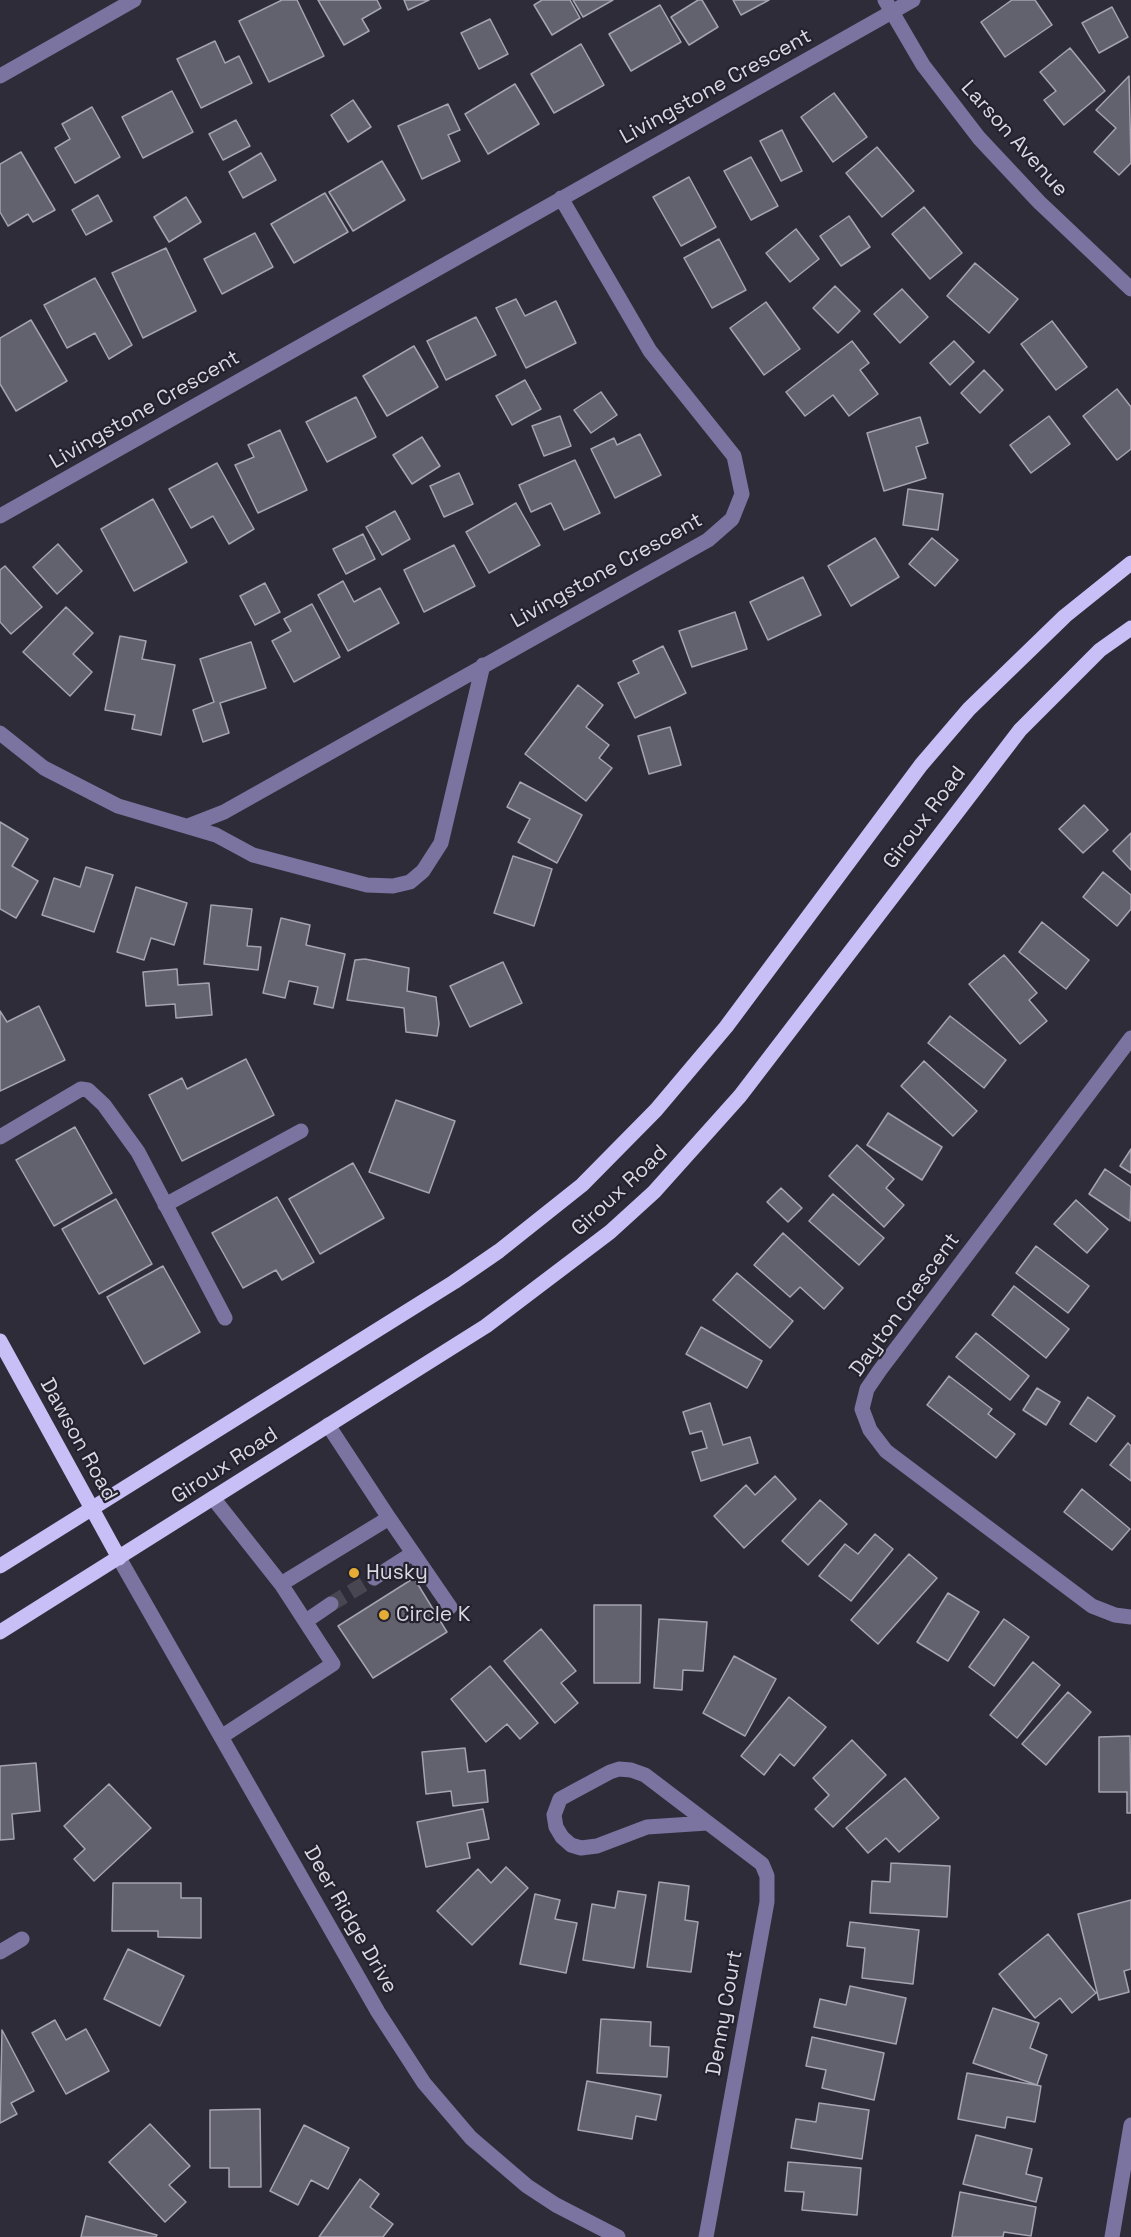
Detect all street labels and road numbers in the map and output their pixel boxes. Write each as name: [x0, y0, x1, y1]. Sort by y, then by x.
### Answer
street label: Livingstone Crescent: [616, 24, 816, 150]
street label: Larson Avenue: [955, 76, 1073, 202]
street label: Livingstone Crescent: [46, 345, 244, 475]
street label: Livingstone Crescent: [507, 508, 707, 634]
street label: Giroux Road: [878, 762, 972, 874]
street label: Giroux Road: [567, 1140, 673, 1242]
street label: Dayton Crescent: [845, 1228, 965, 1382]
street label: Dawson Road: [34, 1374, 122, 1506]
street label: Giroux Road: [167, 1422, 283, 1510]
street label: Deer Ridge Drive: [298, 1842, 402, 1998]
street label: Denny Court: [702, 1948, 748, 2078]

